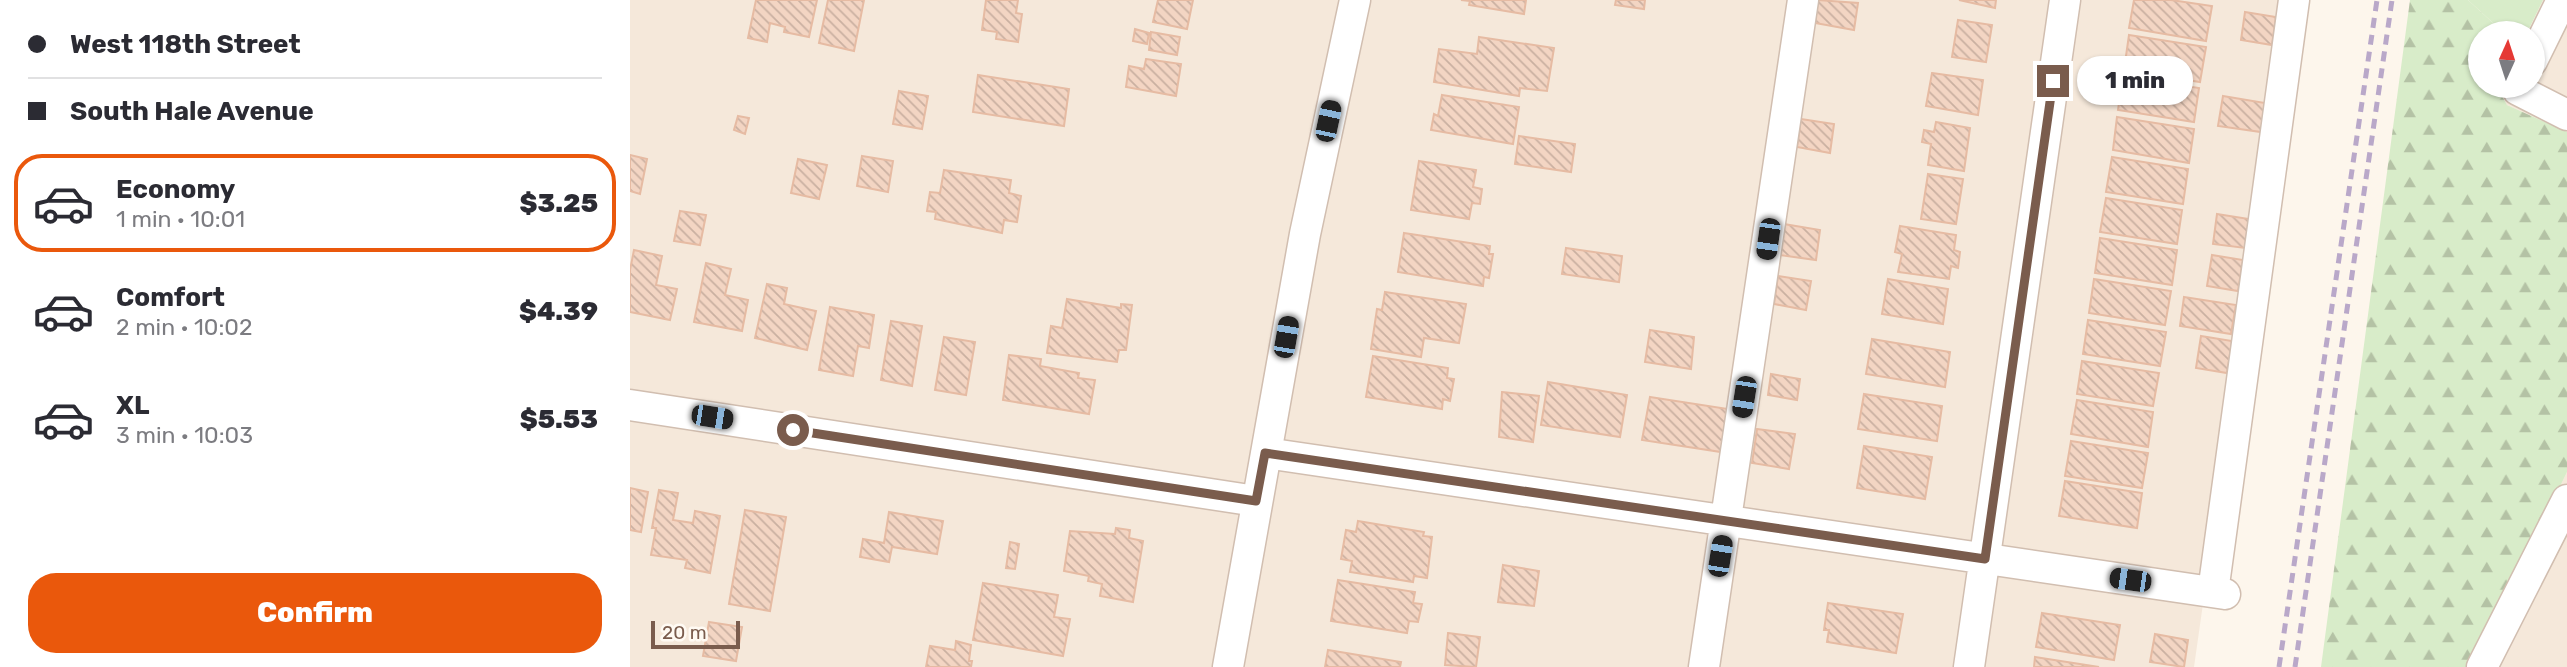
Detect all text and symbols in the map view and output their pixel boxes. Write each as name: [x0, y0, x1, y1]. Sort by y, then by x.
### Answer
north arrow: [2468, 21, 2544, 98]
map controls: [2468, 21, 2545, 98]
text: West 118th Street: [70, 29, 301, 60]
callout: 1 min: [2078, 56, 2193, 106]
route end: [2037, 65, 2069, 97]
text: 1 min: [2105, 66, 2165, 94]
text: South Hale Avenue: [70, 96, 314, 127]
car: [1314, 98, 1343, 144]
icon: car: [32, 172, 95, 235]
text: Economy: [116, 174, 235, 205]
text: $3.25: [520, 188, 598, 219]
text: 1 min · 10:01: [116, 205, 245, 233]
car: [1755, 217, 1782, 261]
icon: car: [32, 280, 95, 343]
text: Comfort: [116, 282, 225, 313]
text: $4.39: [519, 296, 598, 327]
text: 2 min · 10:02: [116, 313, 252, 341]
car: [1273, 314, 1300, 360]
car: [1731, 375, 1758, 419]
icon: car: [32, 388, 95, 451]
text: XL: [116, 390, 149, 421]
car: [690, 403, 735, 431]
text: $5.53: [520, 404, 598, 435]
route start: [777, 414, 809, 446]
text: 3 min · 10:03: [116, 421, 253, 449]
car: [1707, 534, 1734, 578]
car: [2108, 567, 2153, 593]
button: Confirm: [28, 573, 602, 653]
scale bar: [651, 618, 740, 650]
text: 20 m: [662, 621, 707, 644]

